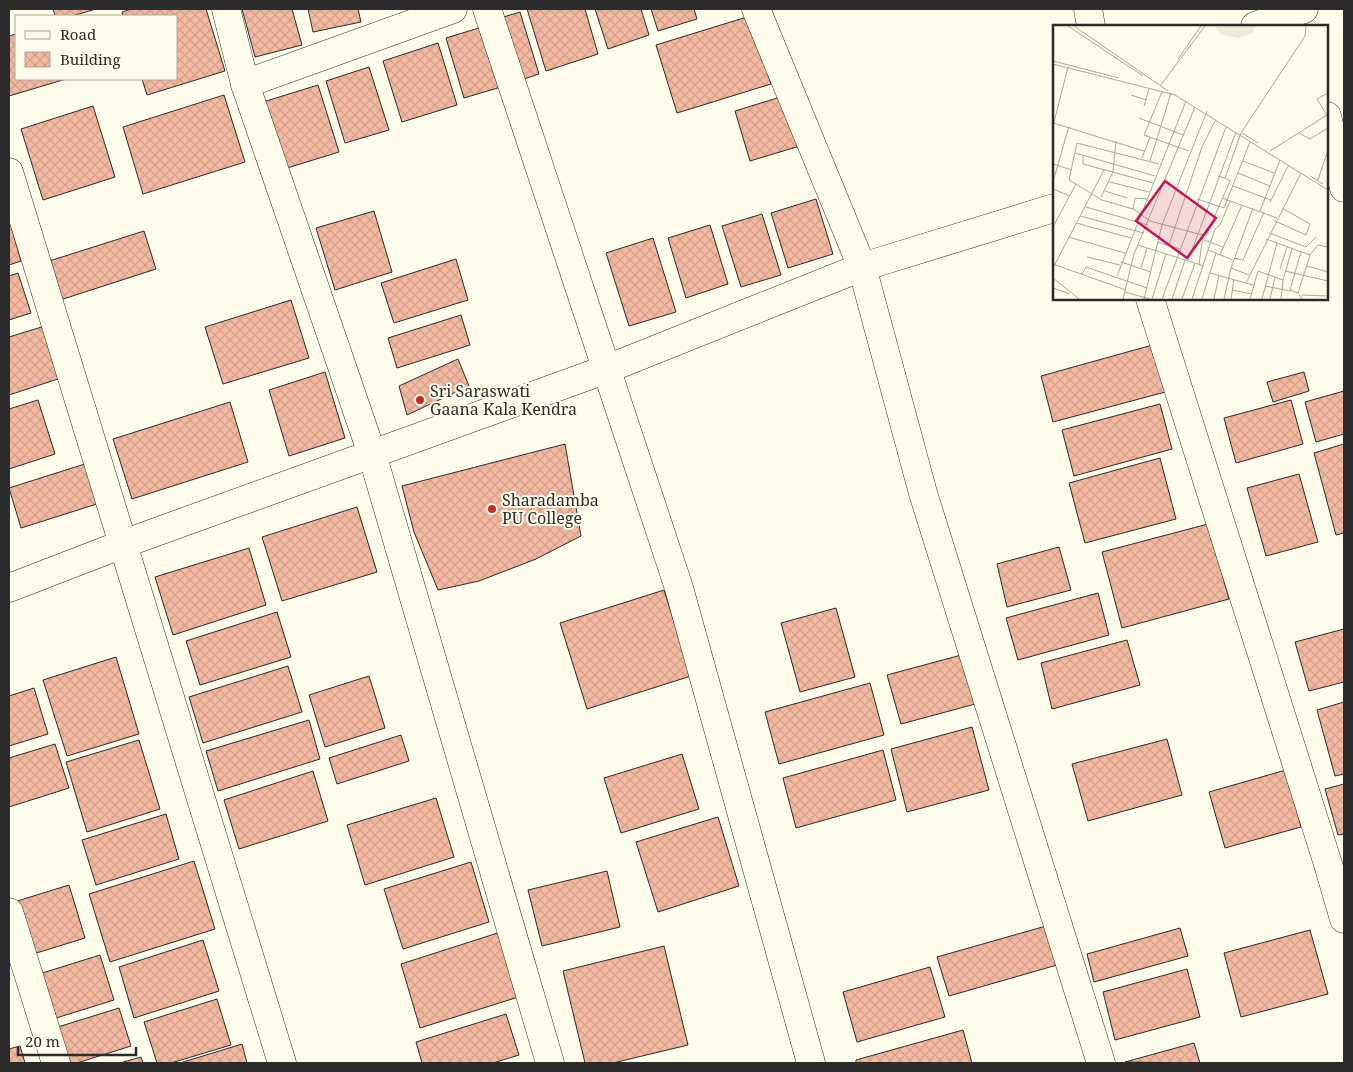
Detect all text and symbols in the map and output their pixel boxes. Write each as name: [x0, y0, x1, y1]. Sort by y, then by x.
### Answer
legend: [15, 15, 178, 80]
text: Road: [60, 24, 96, 44]
inset map: [1053, 25, 1328, 300]
text: Building: [60, 49, 121, 69]
place label: Sri Saraswati Gaana Kala Kendra: [430, 380, 577, 420]
marker: Sri Saraswati Gaana Kala Kendra: [414, 394, 426, 406]
place label: Sharadamba PU College: [502, 489, 599, 529]
marker: Sharadamba PU College: [486, 503, 498, 515]
scale bar: [18, 1024, 135, 1056]
text: 20 m: [25, 1031, 60, 1051]

